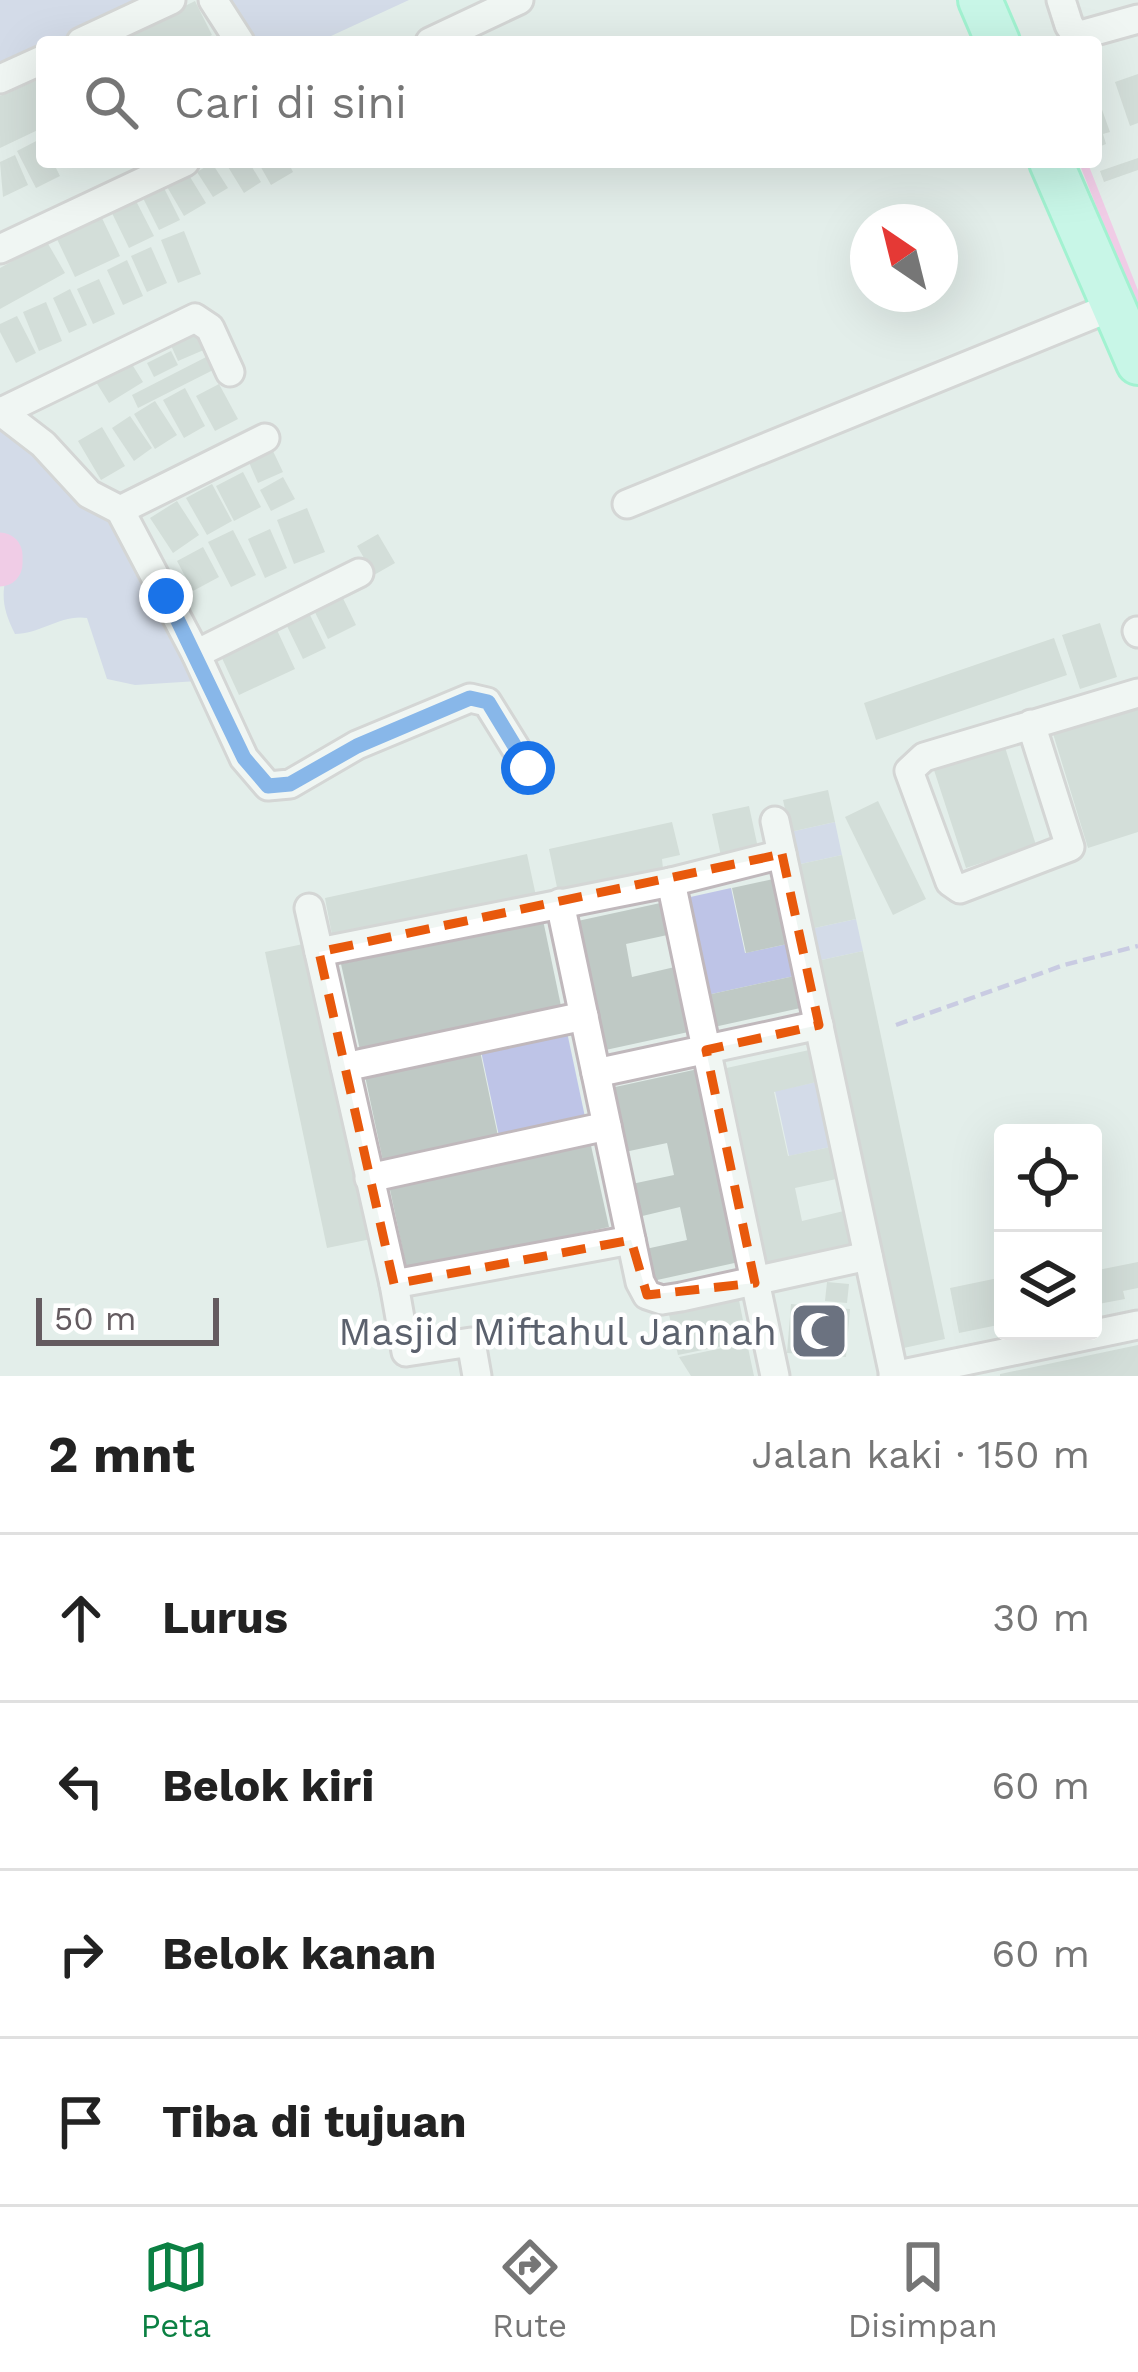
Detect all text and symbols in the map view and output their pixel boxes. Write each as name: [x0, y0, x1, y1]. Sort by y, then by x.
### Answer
search box: [36, 36, 1102, 168]
icon: search: [78, 69, 144, 135]
text: Cari di sini: [174, 76, 407, 129]
north arrow: [850, 204, 958, 312]
route end: [139, 569, 193, 623]
route start: [501, 741, 555, 795]
map controls: [994, 1124, 1102, 1340]
button: locate: [994, 1124, 1102, 1232]
button: layers: [994, 1232, 1102, 1340]
scale bar: [36, 1292, 219, 1345]
text: 50 m: [54, 1299, 136, 1338]
mosque icon: Masjid Miftahul Jannah: [788, 1300, 850, 1362]
place label: Masjid Miftahul Jannah: [338, 1309, 777, 1354]
text: 2 mnt: [48, 1425, 195, 1484]
text: Jalan kaki · 150 m: [752, 1432, 1090, 1477]
icon: ahead: [48, 1585, 114, 1651]
text: Lurus: [162, 1591, 288, 1644]
text: 30 m: [993, 1595, 1090, 1640]
icon: left: [48, 1753, 114, 1819]
text: Belok kiri: [162, 1759, 374, 1812]
text: 60 m: [992, 1763, 1090, 1808]
icon: right: [48, 1921, 114, 1987]
text: Belok kanan: [162, 1927, 436, 1980]
text: 60 m: [992, 1931, 1090, 1976]
icon: arrive: [48, 2089, 114, 2155]
text: Tiba di tujuan: [162, 2095, 467, 2148]
tab: Peta: [140, 2234, 211, 2345]
tab: Rute: [492, 2234, 567, 2345]
tab: Disimpan: [848, 2234, 998, 2345]

